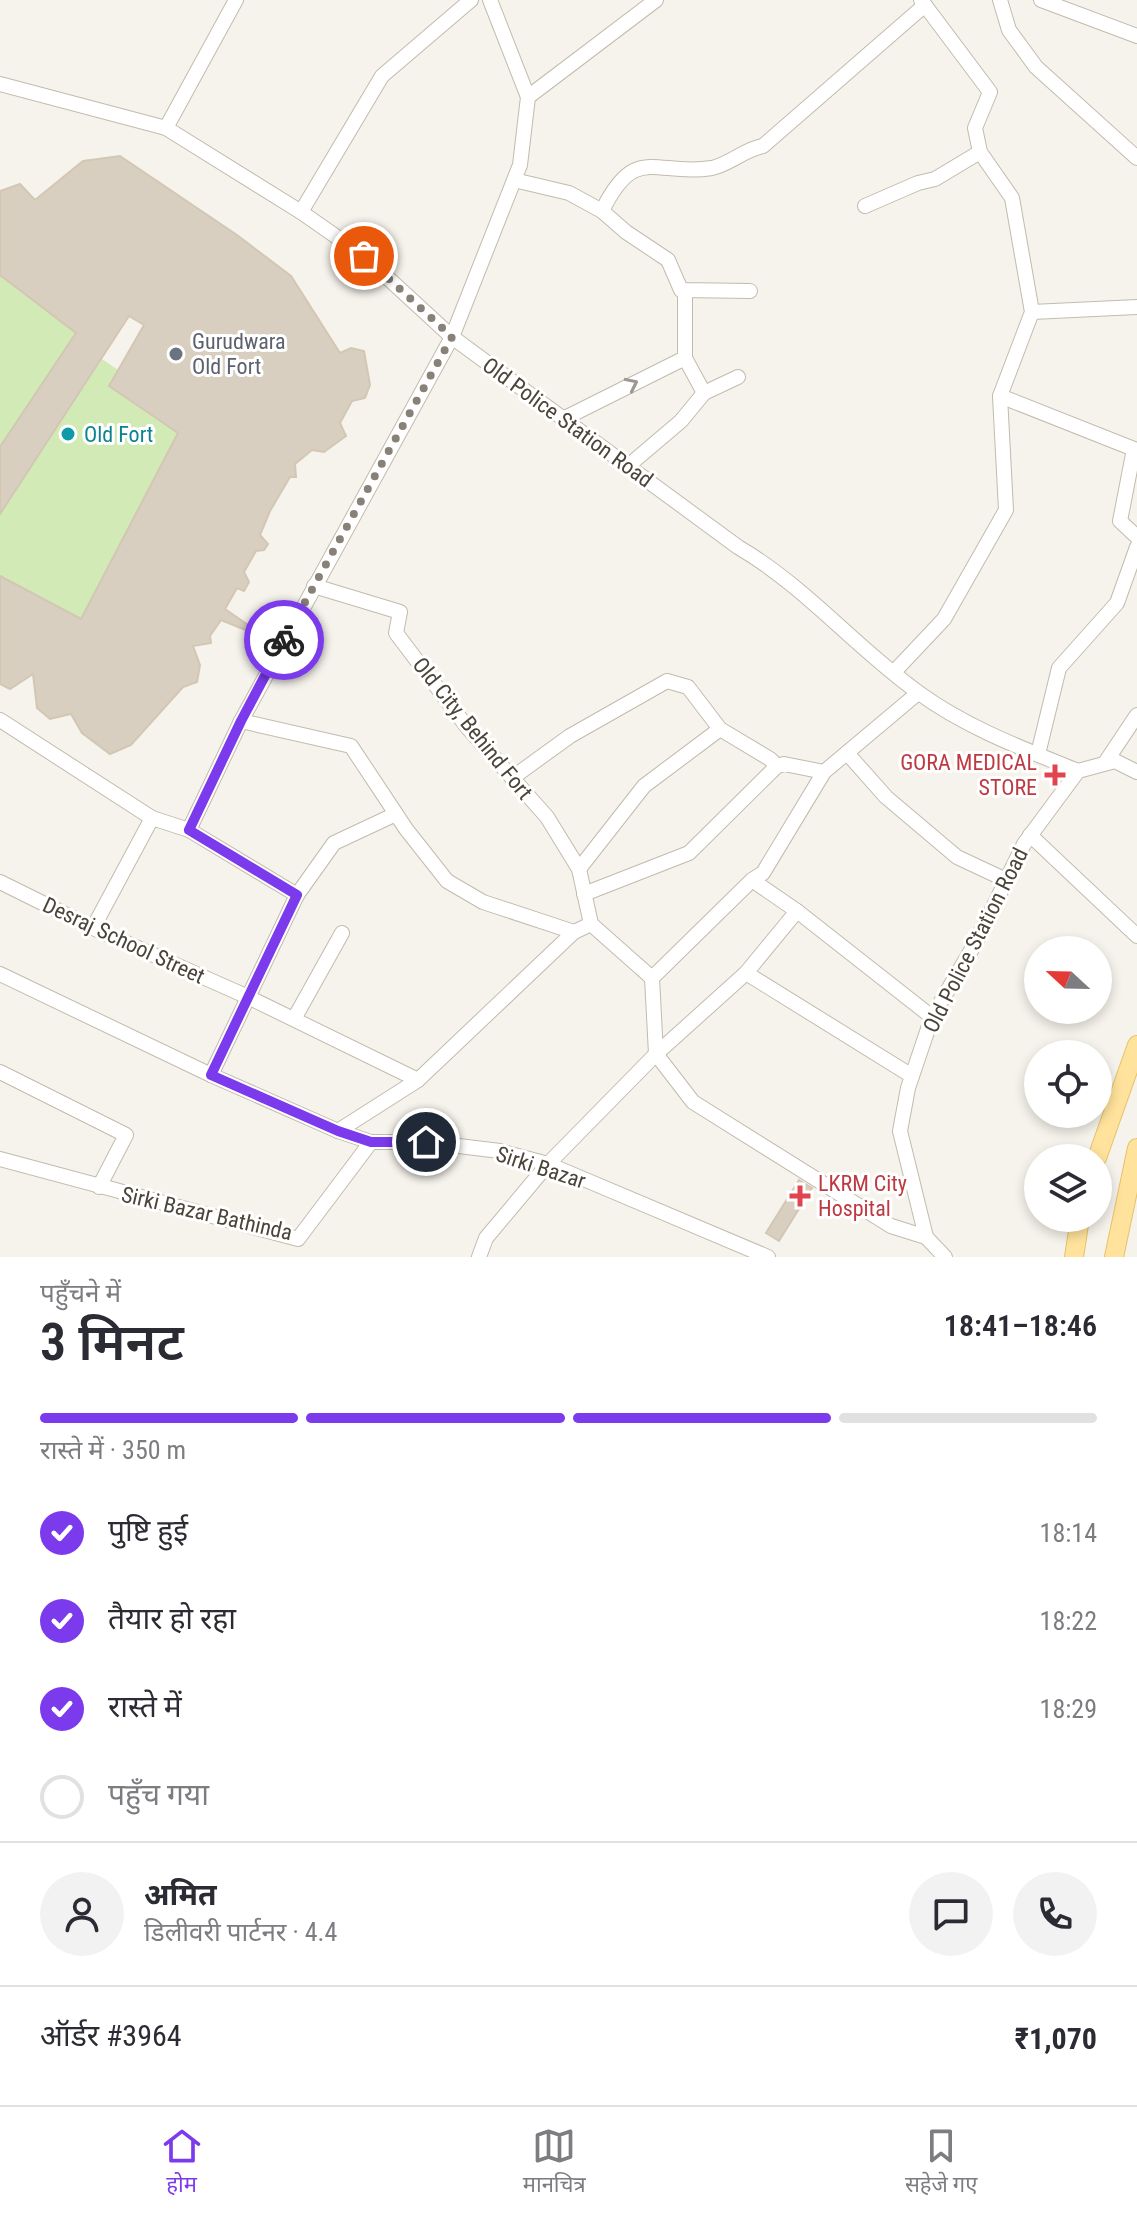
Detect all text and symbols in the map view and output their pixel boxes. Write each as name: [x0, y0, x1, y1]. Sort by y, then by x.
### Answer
pin: [330, 222, 398, 290]
icon: bag: [342, 234, 386, 278]
place label: Gurudwara Old Fort: [192, 329, 286, 379]
marker: Gurudwara Old Fort: [167, 345, 185, 363]
street label: Old Police Station Road: [478, 352, 658, 492]
one-way arrow: [624, 378, 639, 394]
place label: Old Fort: [84, 422, 153, 447]
marker: Old Fort: [59, 425, 77, 443]
courier: [244, 600, 324, 680]
icon: bike: [262, 618, 306, 662]
street label: Old City, Behind Fort: [408, 652, 538, 804]
place label: GORA MEDICAL STORE: [900, 750, 1037, 800]
marker: GORA MEDICAL STORE: [1044, 764, 1066, 786]
street label: Old Police Station Road: [918, 844, 1033, 1037]
street label: Desraj School Street: [39, 892, 209, 989]
north arrow: [1024, 936, 1112, 1024]
map controls: [1024, 936, 1112, 1232]
button: locate: [1024, 1040, 1112, 1128]
pin: [392, 1108, 460, 1176]
icon: home: [404, 1120, 448, 1164]
street label: Sirki Bazar: [493, 1141, 589, 1194]
button: layers: [1024, 1144, 1112, 1232]
place label: LKRM City Hospital: [818, 1171, 907, 1221]
street label: Sirki Bazar Bathinda: [119, 1182, 295, 1245]
marker: LKRM City Hospital: [789, 1185, 811, 1207]
text: पहुँचने में: [40, 1278, 121, 1308]
text: 18:41–18:46: [944, 1308, 1097, 1343]
text: 3 मिनट: [40, 1312, 184, 1373]
text: रास्ते में · 350 m: [40, 1435, 186, 1465]
icon: check: [40, 1511, 84, 1555]
text: पुष्टि हुई: [108, 1513, 188, 1548]
text: 18:14: [1040, 1518, 1097, 1548]
icon: check: [40, 1599, 84, 1643]
text: तैयार हो रहा: [108, 1601, 236, 1636]
text: 18:22: [1040, 1606, 1097, 1636]
icon: check: [40, 1687, 84, 1731]
text: रास्ते में: [108, 1689, 182, 1724]
text: 18:29: [1040, 1694, 1097, 1724]
text: पहुँच गया: [108, 1777, 209, 1812]
button: person: [40, 1872, 124, 1956]
button: chat: [909, 1872, 993, 1956]
button: phone: [1013, 1872, 1097, 1956]
text: अमित: [144, 1877, 217, 1912]
text: डिलीवरी पार्टनर · 4.4: [144, 1917, 337, 1947]
text: ऑर्डर #3964: [40, 2018, 182, 2053]
text: ₹1,070: [1015, 2021, 1097, 2056]
tab: होम: [160, 2124, 204, 2201]
tab: मानचित्र: [523, 2124, 586, 2201]
tab: सहेजे गए: [905, 2124, 977, 2201]

